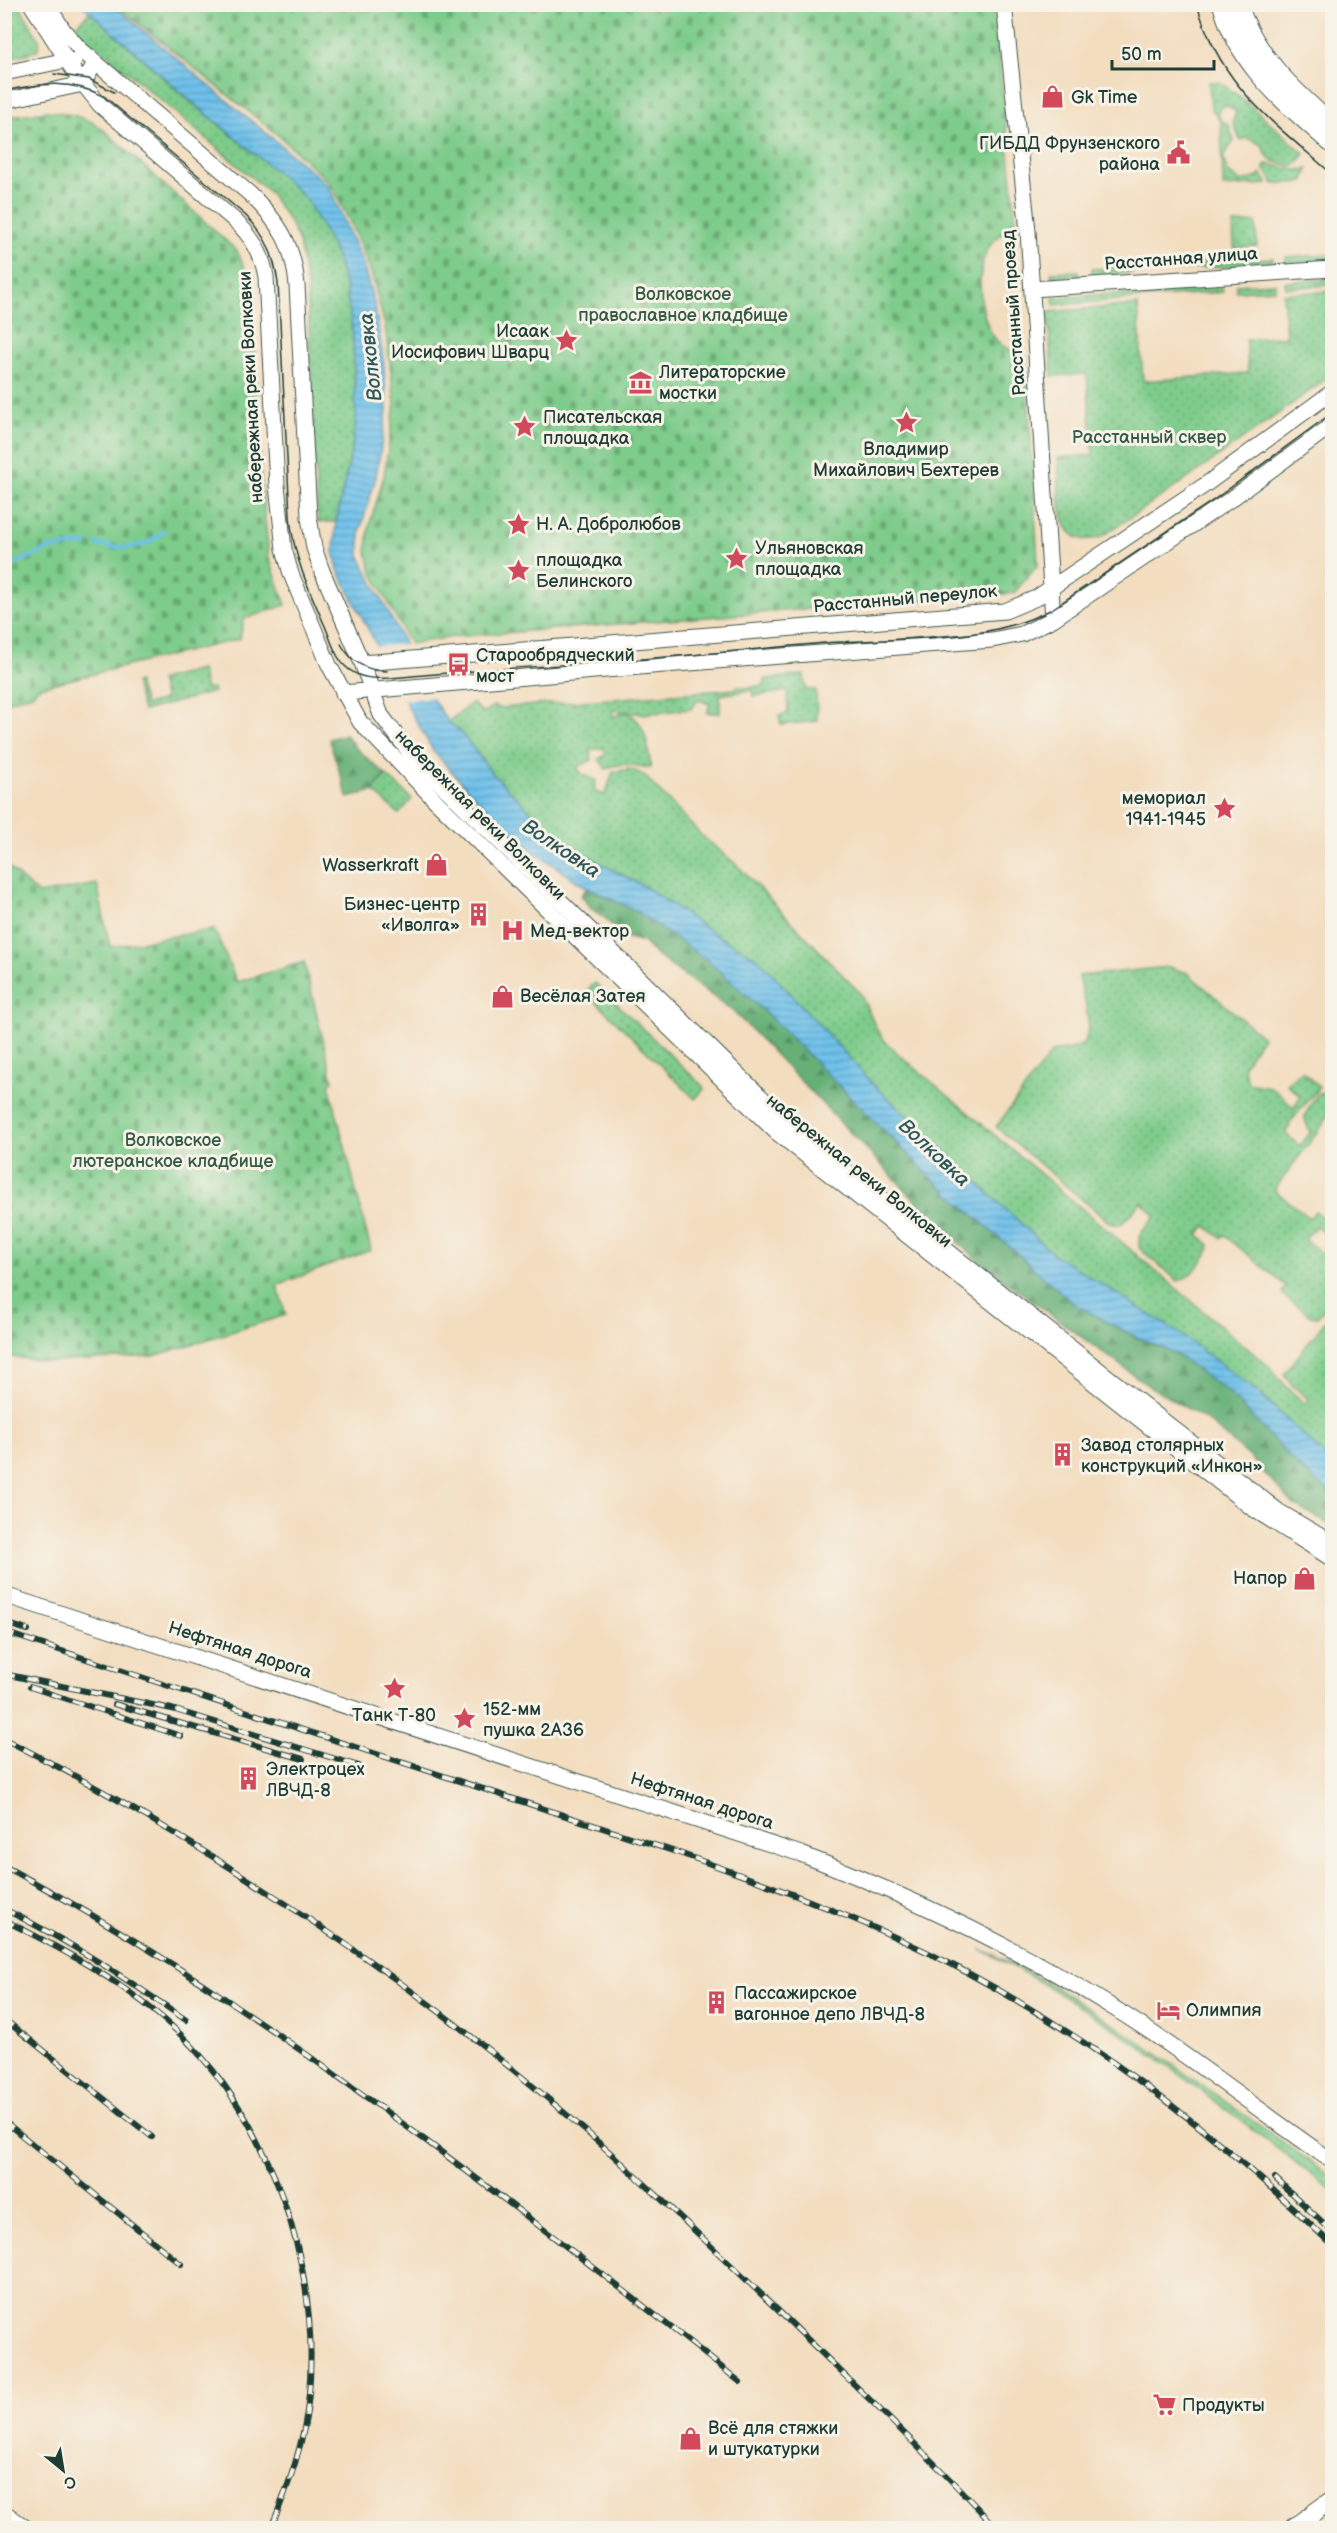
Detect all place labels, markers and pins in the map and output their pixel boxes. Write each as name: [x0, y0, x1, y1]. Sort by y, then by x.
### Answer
shop icon: Gk Time: [1040, 84, 1066, 110]
place label: Gk Time: [1071, 87, 1138, 108]
place label: ГИБДД Фрунзенского района: [979, 133, 1160, 175]
public building icon: ГИБДД Фрунзенского района: [1165, 140, 1191, 166]
place label: Исаак Иосифович Шварц: [391, 321, 549, 363]
place icon: Исаак Иосифович Шварц: [554, 328, 580, 354]
place label: Литераторские мостки: [658, 362, 786, 404]
museum icon: Литераторские мостки: [628, 369, 654, 395]
place label: Писательская площадка: [543, 407, 662, 449]
place icon: Владимир Михайлович Бехтерев: [893, 410, 919, 436]
place icon: Писательская площадка: [512, 414, 538, 440]
place label: Владимир Михайлович Бехтерев: [813, 439, 999, 481]
place icon: Н. А. Добролюбов: [505, 511, 531, 537]
place label: Н. А. Добролюбов: [536, 514, 681, 535]
place label: Ульяновская площадка: [755, 538, 864, 580]
place icon: Ульяновская площадка: [724, 545, 750, 571]
place label: площадка Белинского: [536, 550, 632, 592]
place icon: площадка Белинского: [505, 557, 531, 583]
place label: Старообрядческий мост: [476, 645, 635, 687]
bus stop icon: Старообрядческий мост: [445, 652, 471, 678]
place label: мемориал 1941-1945: [1122, 788, 1206, 830]
place icon: мемориал 1941-1945: [1211, 795, 1237, 821]
shop icon: Wasserkraft: [424, 852, 450, 878]
place label: Wasserkraft: [322, 855, 419, 876]
place label: Бизнес-центр «Иволга»: [344, 894, 460, 936]
building icon: Бизнес-центр «Иволга»: [465, 901, 491, 927]
hospital icon: Мед-вектор: [499, 918, 525, 944]
place label: Мед-вектор: [530, 921, 629, 942]
shop icon: Весёлая Затея: [489, 983, 515, 1009]
place label: Весёлая Затея: [520, 986, 645, 1007]
place label: Завод столярных конструкций «Инкон»: [1081, 1435, 1263, 1477]
building icon: Завод столярных конструкций «Инкон»: [1050, 1442, 1076, 1468]
shop icon: Напор: [1292, 1565, 1318, 1591]
place label: Напор: [1233, 1568, 1287, 1589]
place icon: Танк Т-80: [381, 1676, 407, 1702]
place label: 152-мм пушка 2А36: [483, 1699, 584, 1741]
place label: Танк Т-80: [352, 1705, 436, 1726]
place icon: 152-мм пушка 2А36: [452, 1706, 478, 1732]
place label: Электроцех ЛВЧД-8: [265, 1759, 365, 1801]
building icon: Электроцех ЛВЧД-8: [235, 1766, 261, 1792]
place label: Пассажирское вагонное депо ЛВЧД-8: [734, 1983, 925, 2025]
building icon: Пассажирское вагонное депо ЛВЧД-8: [703, 1990, 729, 2016]
hotel icon: Олимпия: [1155, 1997, 1181, 2023]
place label: Олимпия: [1186, 2000, 1262, 2021]
supermarket icon: Продукты: [1151, 2392, 1177, 2418]
place label: Продукты: [1182, 2395, 1265, 2416]
place label: Всё для стяжки и штукатурки: [708, 2418, 838, 2460]
shop icon: Всё для стяжки и штукатурки: [677, 2425, 703, 2451]

